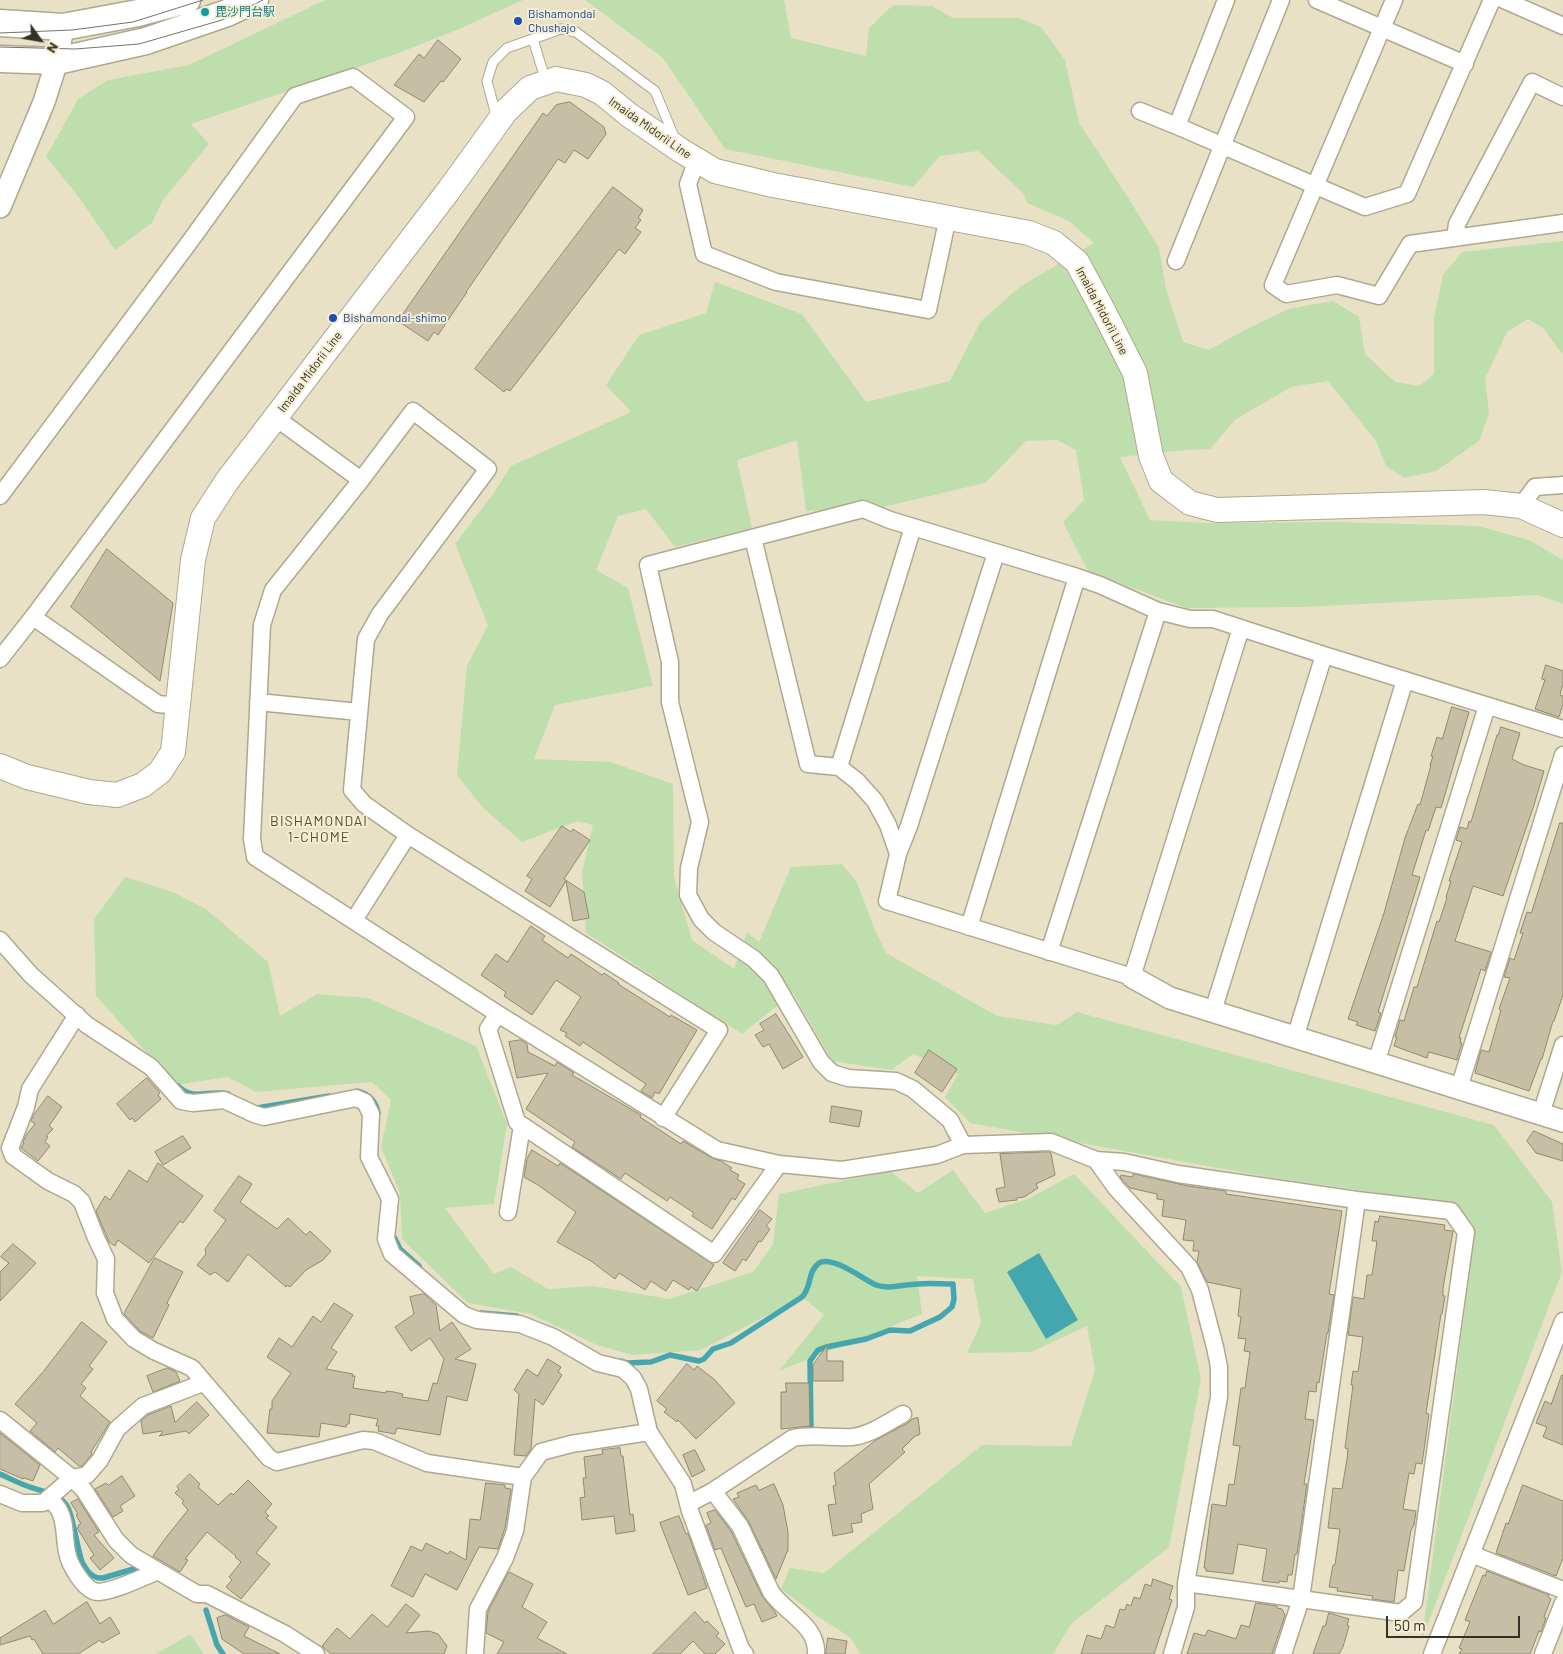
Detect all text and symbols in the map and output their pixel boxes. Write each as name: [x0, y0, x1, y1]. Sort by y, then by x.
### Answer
place label: 毘沙門台駅: [215, 5, 275, 19]
marker: 毘沙門台駅: [199, 6, 211, 18]
place label: Bishamondai Chushajo: [528, 7, 595, 35]
north arrow: [15, 15, 65, 65]
marker: Bishamondai Chushajo: [512, 15, 524, 27]
text: N: [43, 40, 63, 57]
street label: Imaida Midorii Line: [606, 94, 694, 162]
street label: Imaida Midorii Line: [1073, 265, 1131, 357]
place label: Bishamondai-shimo: [343, 311, 447, 325]
marker: Bishamondai-shimo: [327, 312, 339, 324]
street label: Imaida Midorii Line: [275, 329, 345, 415]
district label: BISHAMONDAI 1-CHOME: [269, 813, 369, 846]
scale bar: [1388, 1606, 1522, 1638]
text: 50 m: [1394, 1616, 1426, 1634]

